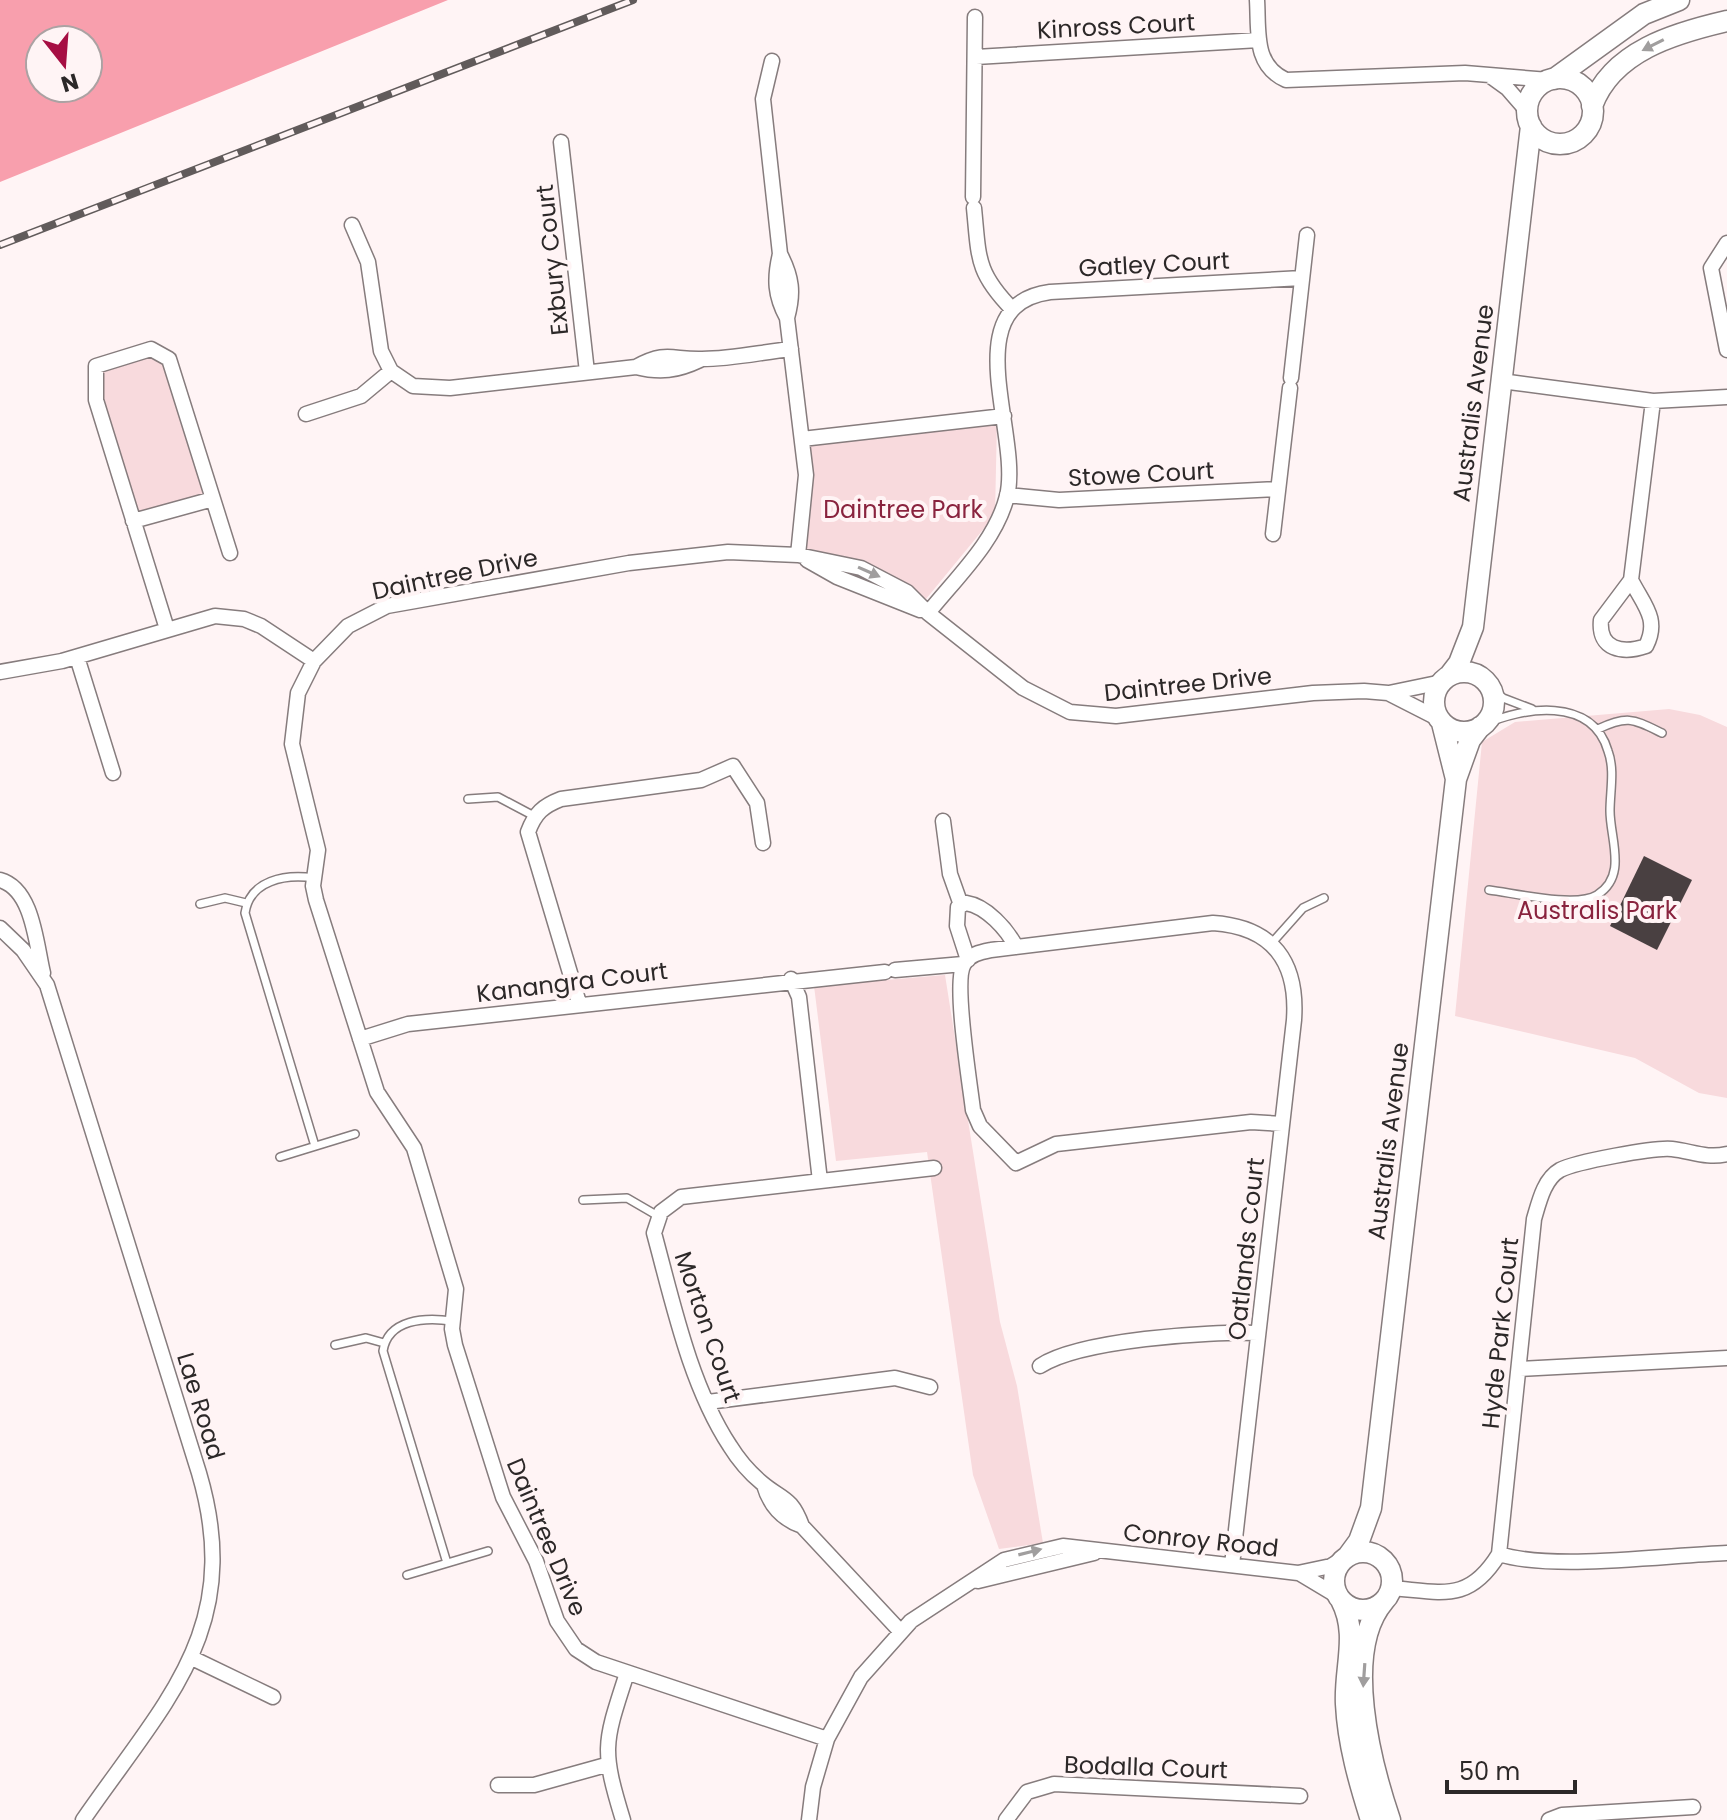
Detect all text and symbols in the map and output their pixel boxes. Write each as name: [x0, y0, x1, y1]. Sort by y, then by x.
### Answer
street label: Kinross Court: [1036, 5, 1196, 47]
north arrow: [24, 24, 104, 104]
one-way arrow: [1642, 39, 1665, 52]
text: N: [57, 65, 82, 100]
street label: Exbury Court: [528, 183, 576, 337]
street label: Gatley Court: [1078, 244, 1230, 284]
street label: Australis Avenue: [1445, 302, 1501, 504]
street label: Stowe Court: [1067, 454, 1215, 494]
park label: Daintree Park: [823, 493, 984, 526]
street label: Daintree Drive: [369, 540, 541, 608]
one-way arrow: [857, 566, 880, 579]
street label: Daintree Drive: [1102, 659, 1274, 709]
park label: Australis Park: [1517, 894, 1678, 927]
street label: Kanangra Court: [475, 954, 669, 1010]
street label: Australis Avenue: [1360, 1040, 1416, 1242]
street label: Oatlands Court: [1220, 1156, 1272, 1342]
street label: Hyde Park Court: [1474, 1236, 1526, 1430]
street label: Morton Court: [667, 1247, 749, 1407]
street label: Lae Road: [169, 1348, 233, 1464]
street label: Daintree Drive: [499, 1453, 595, 1621]
street label: Conroy Road: [1122, 1515, 1280, 1565]
one-way arrow: [1018, 1546, 1043, 1558]
one-way arrow: [1357, 1663, 1370, 1688]
scale bar: [1447, 1744, 1575, 1794]
street label: Bodalla Court: [1064, 1748, 1228, 1786]
text: 50 m: [1459, 1755, 1520, 1788]

